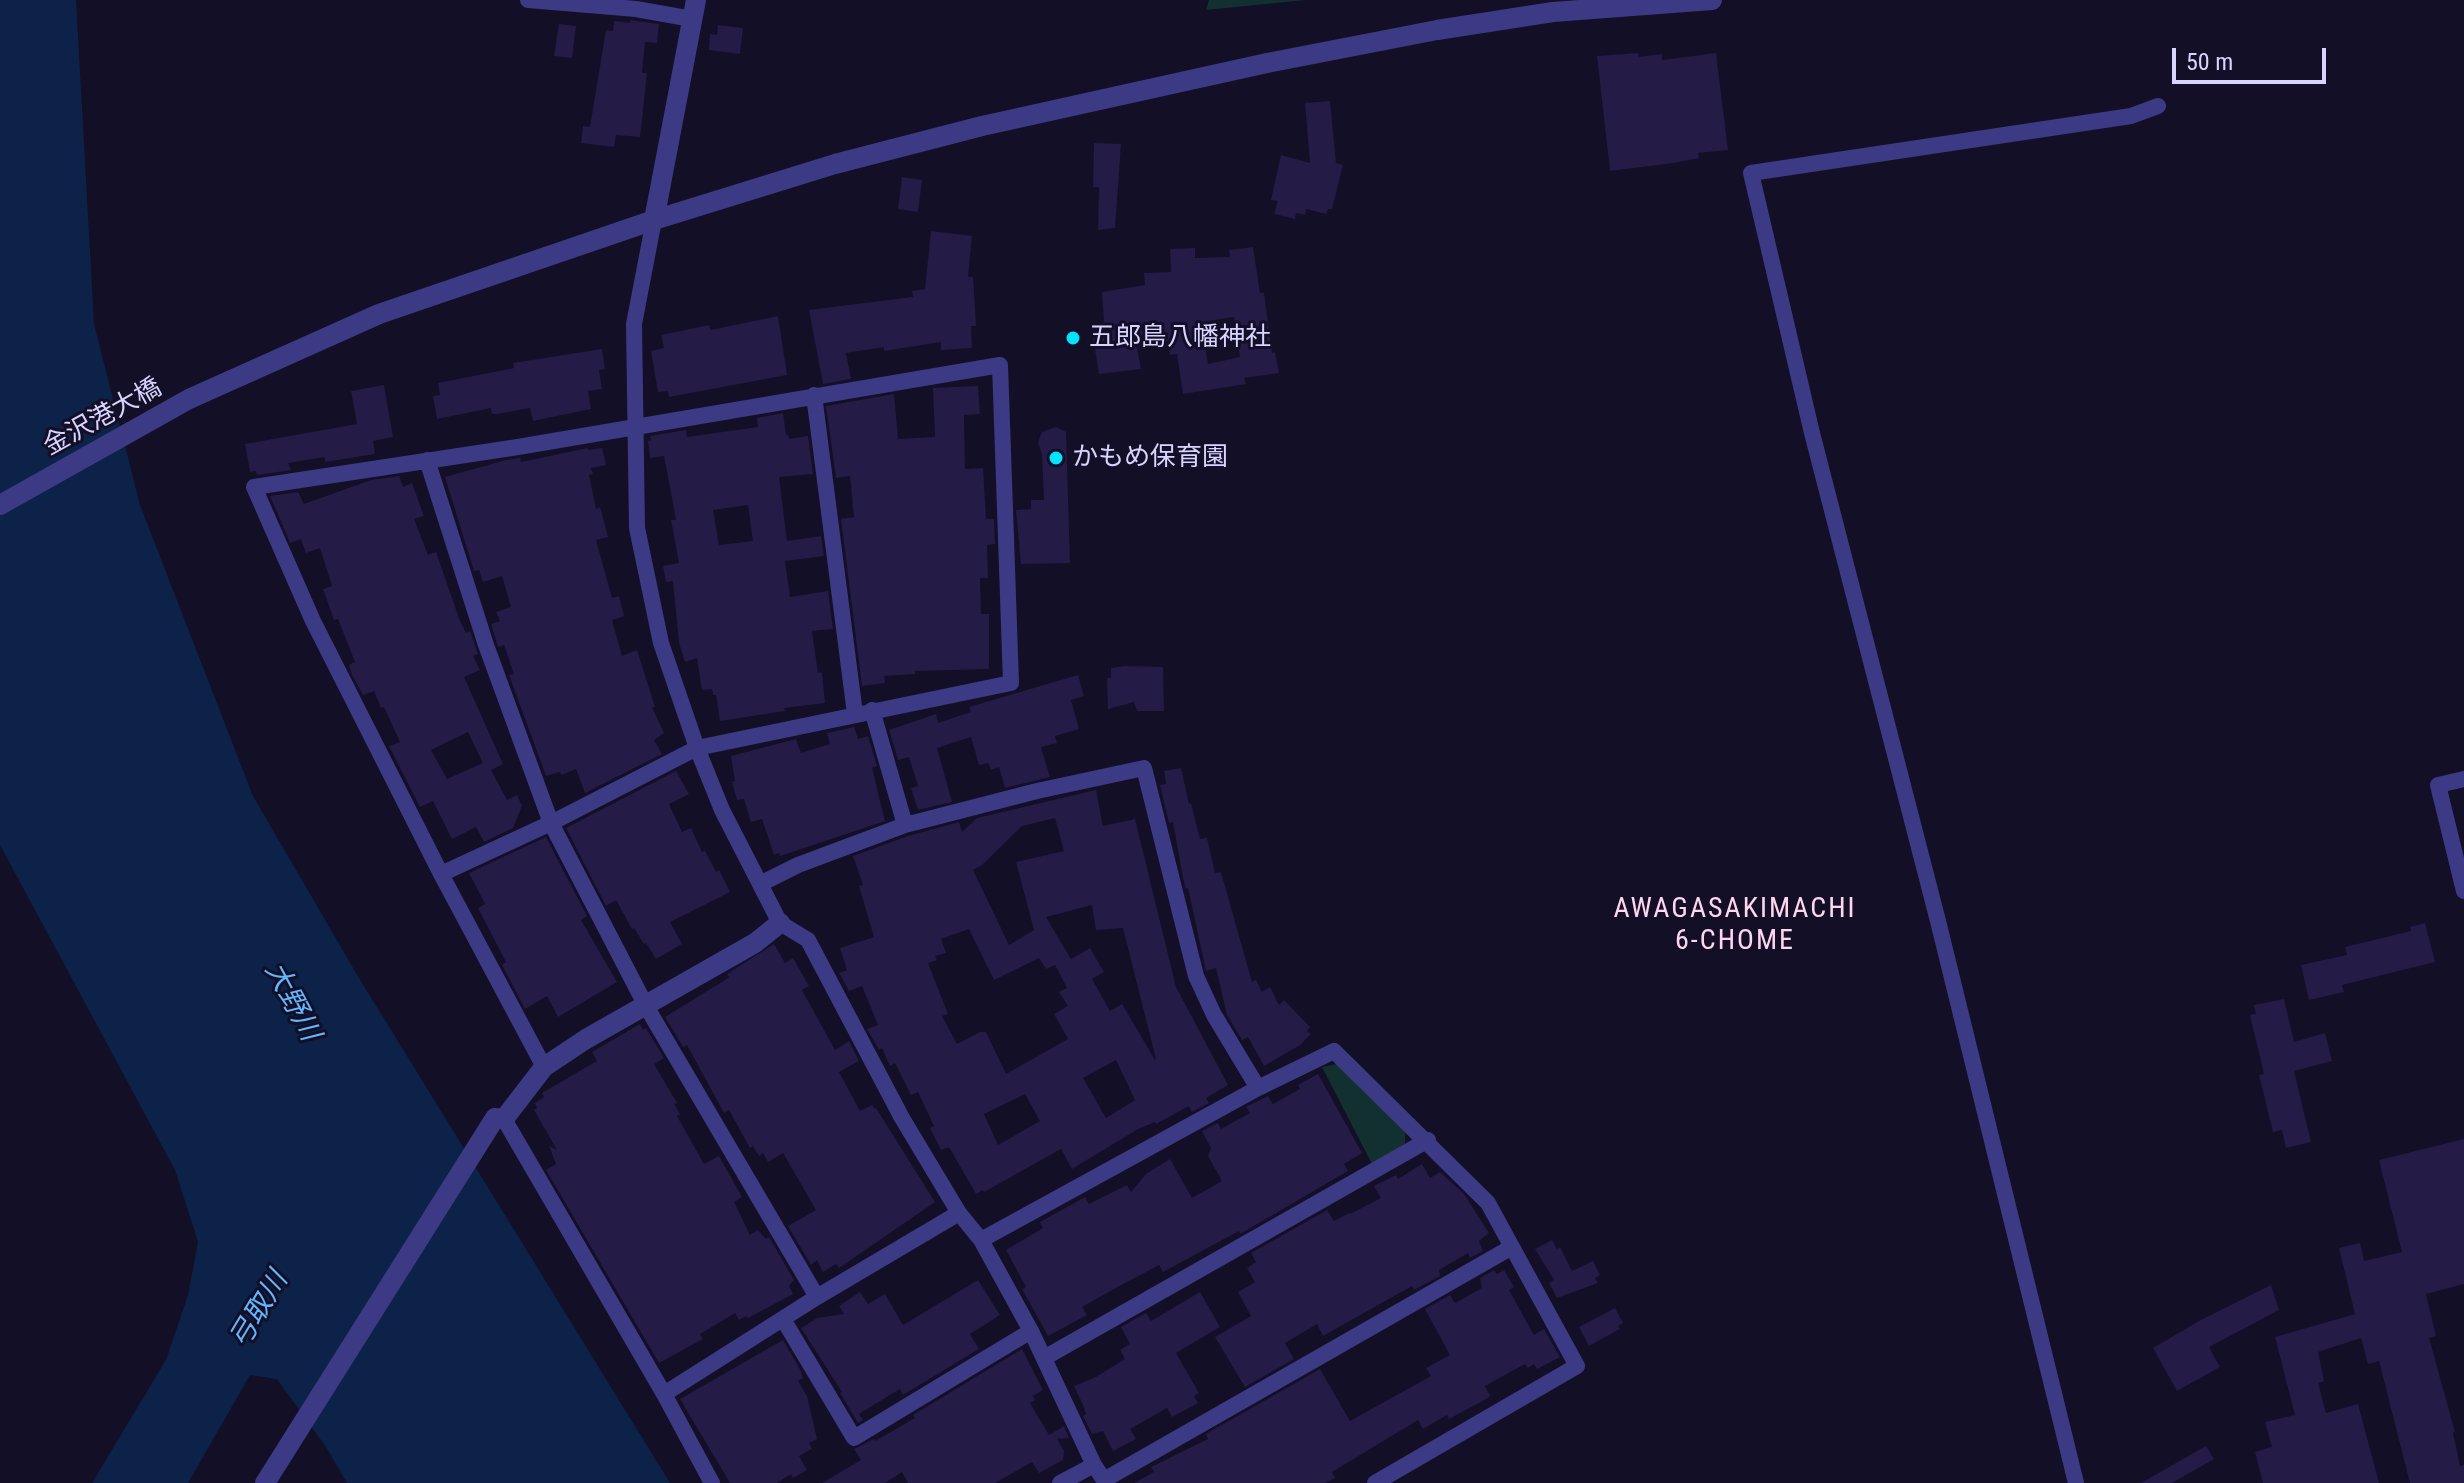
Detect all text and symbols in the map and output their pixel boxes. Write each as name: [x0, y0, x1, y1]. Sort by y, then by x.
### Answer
scale bar: [2176, 32, 2330, 82]
text: 50 m: [2186, 48, 2233, 76]
place label: 五郎島八幡神社: [1089, 322, 1271, 354]
marker: 五郎島八幡神社: [1064, 329, 1082, 347]
street label: 金沢港大橋: [39, 373, 167, 463]
place label: かもめ保育園: [1072, 442, 1228, 474]
marker: かもめ保育園: [1047, 449, 1065, 467]
district label: AWAGASAKIMACHI 6-CHOME: [1613, 893, 1857, 959]
water label: 大野川: [256, 957, 326, 1047]
water label: 弓取川: [224, 1266, 296, 1356]

